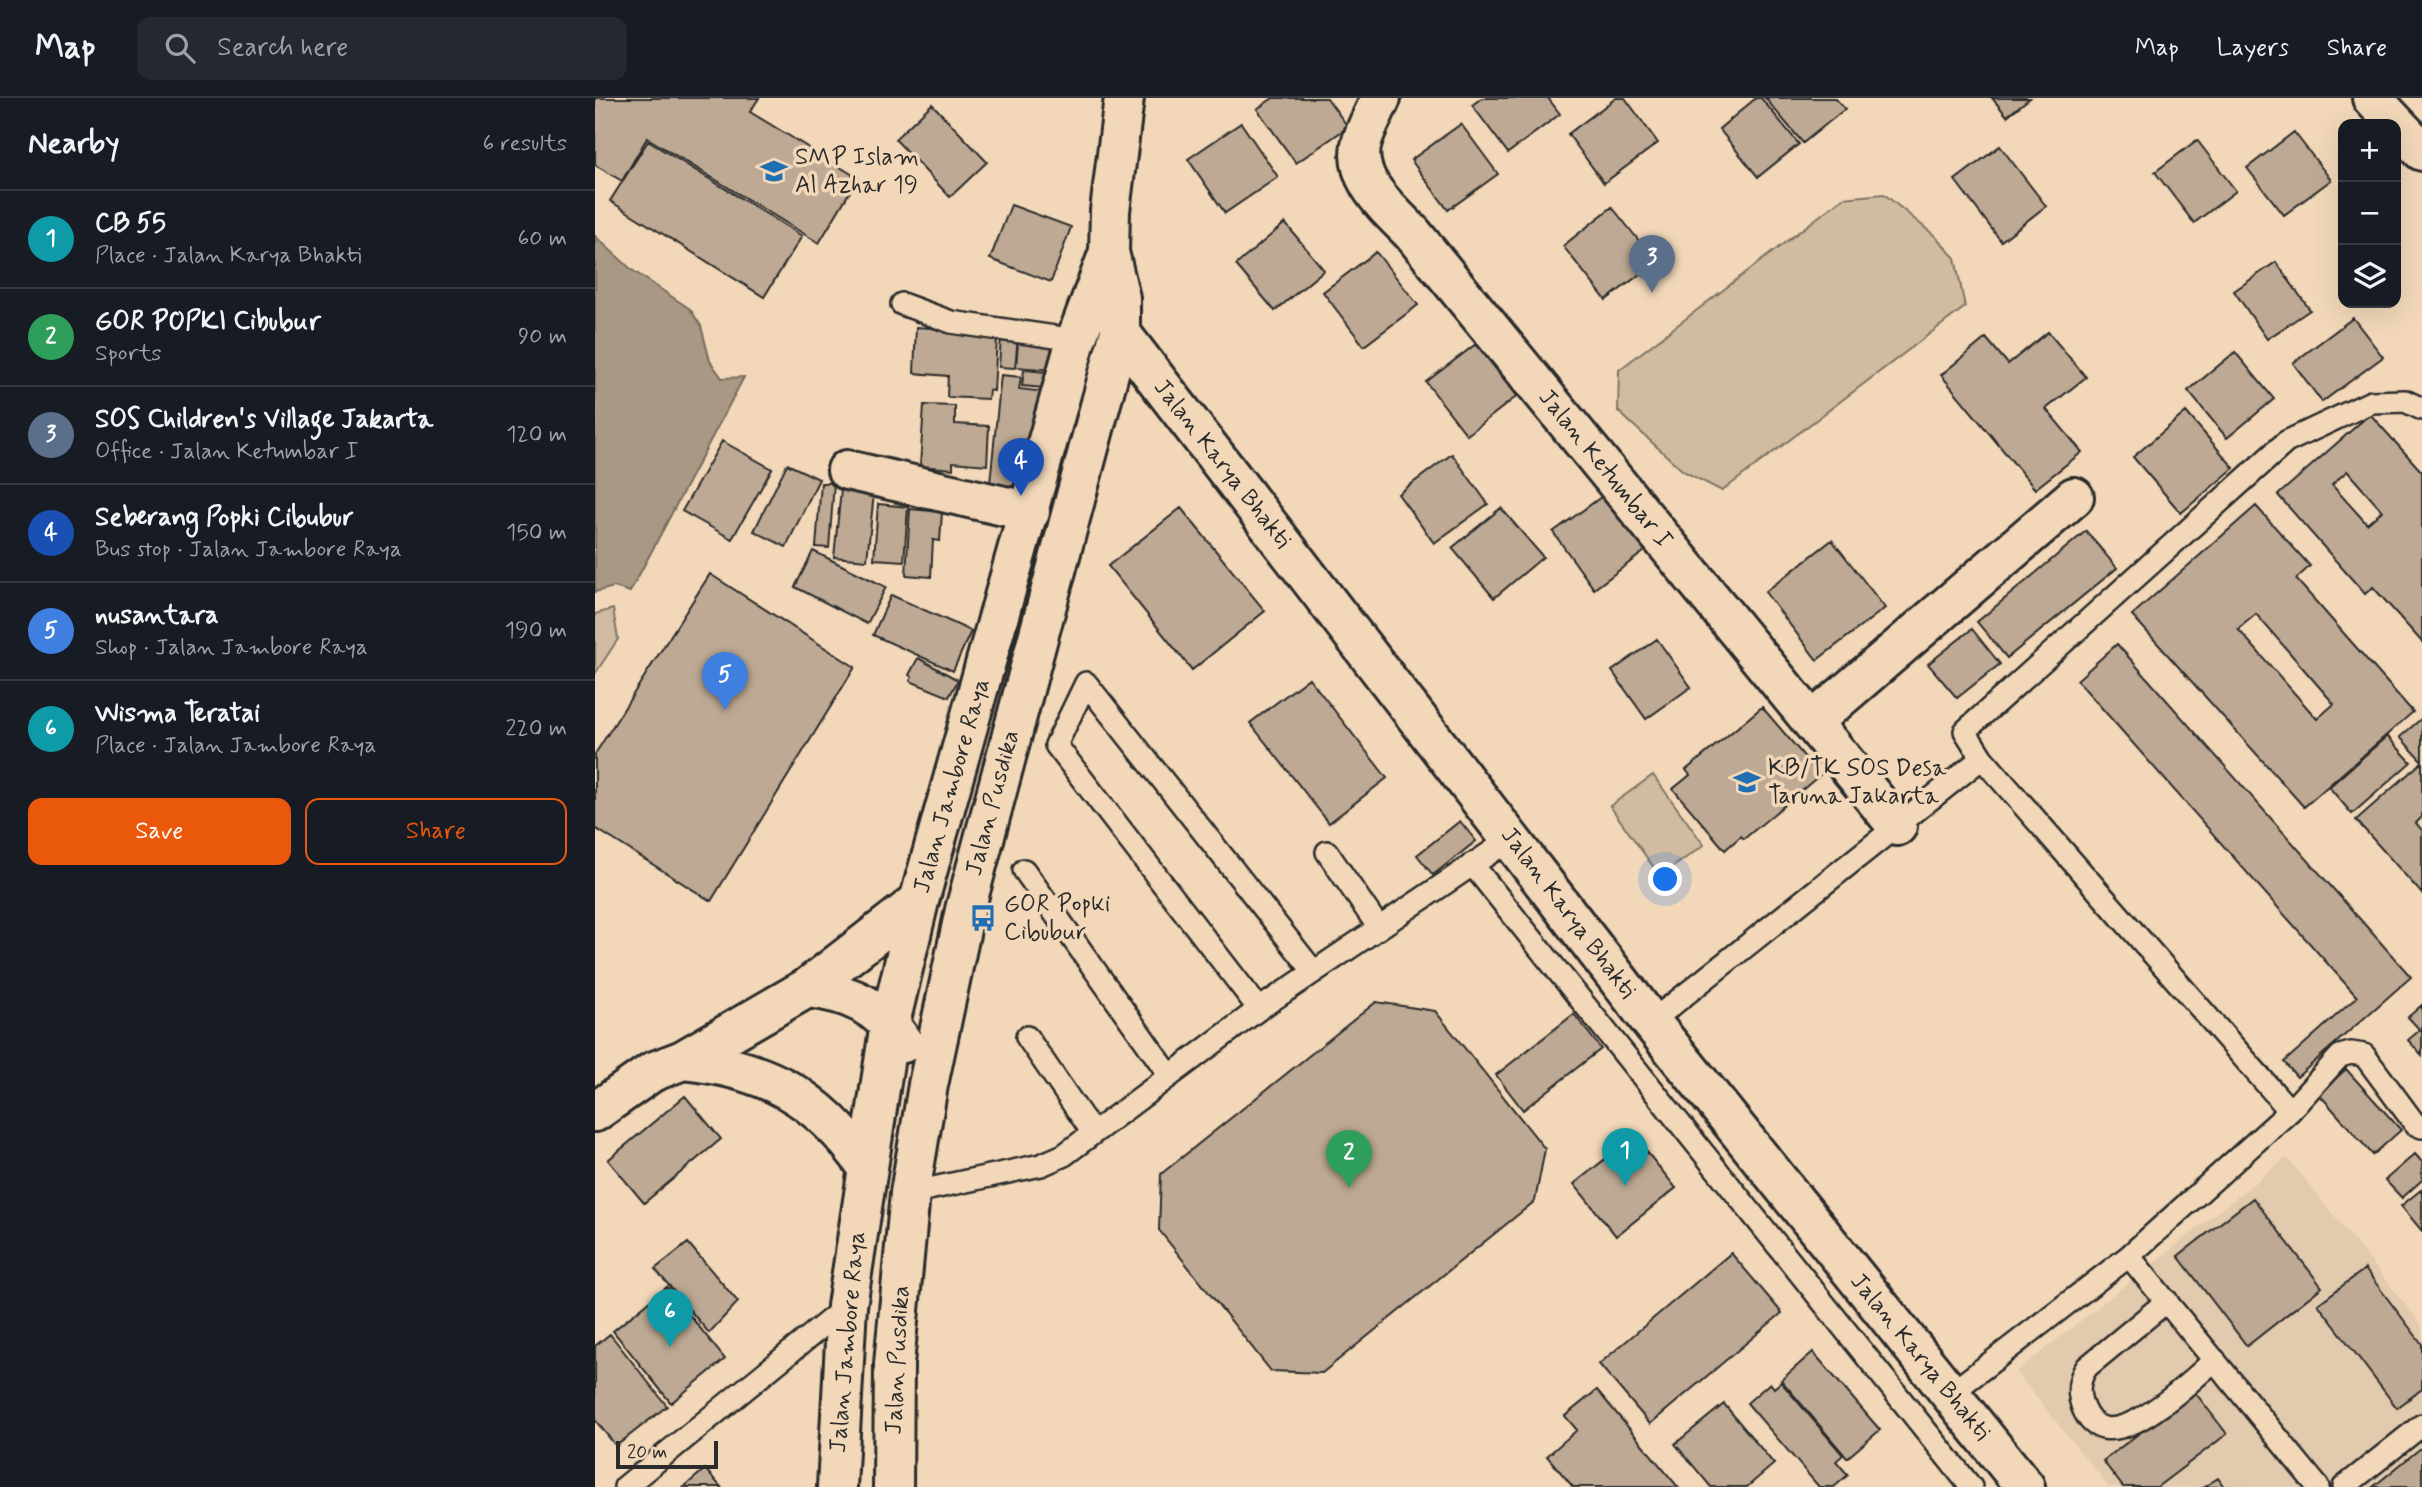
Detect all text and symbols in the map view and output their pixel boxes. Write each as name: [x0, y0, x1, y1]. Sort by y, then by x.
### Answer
search box: [137, 17, 627, 80]
text: Map: [35, 26, 95, 70]
icon: search: [161, 29, 199, 67]
text: Search here: [217, 31, 348, 65]
text: Map: [2135, 33, 2179, 64]
text: Layers: [2217, 33, 2289, 64]
text: Share: [2327, 33, 2387, 64]
map controls: [2338, 119, 2401, 308]
button: +: [2338, 119, 2401, 182]
text: Nearby: [28, 124, 119, 163]
text: 6 results: [483, 129, 567, 159]
place label: SMP Islam Al Azhar 19: [795, 142, 919, 201]
school or university icon: SMP Islam Al Azhar 19: [759, 156, 789, 186]
button: −: [2338, 182, 2401, 245]
text: CB 55: [95, 207, 166, 241]
text: 1: [46, 224, 56, 254]
text: 60 m: [518, 224, 567, 254]
pin: 3: [1629, 235, 1675, 293]
text: Place · Jalan Karya Bhakti: [95, 241, 362, 271]
button: layers: [2338, 245, 2401, 308]
text: GOR POPKI Cibubur: [95, 305, 321, 339]
text: 2: [45, 322, 57, 352]
text: 90 m: [518, 322, 567, 352]
text: Sports: [95, 339, 162, 369]
street label: Jalan Karya Bhakti: [1146, 373, 1298, 555]
street label: Jalan Ketumbar I: [1531, 383, 1679, 555]
text: SOS Children's Village Jakarta: [95, 403, 433, 437]
text: 3: [46, 420, 56, 450]
text: 120 m: [506, 420, 567, 450]
text: Office · Jalan Ketumbar I: [95, 437, 359, 467]
pin: 4: [998, 438, 1044, 496]
text: Seberang Popki Cibubur: [95, 501, 354, 535]
text: 4: [44, 518, 58, 548]
text: 150 m: [506, 518, 567, 548]
text: Bus stop · Jalan Jambore Raya: [95, 535, 402, 565]
text: nusantara: [95, 599, 219, 633]
text: 5: [44, 616, 58, 646]
text: 190 m: [505, 616, 567, 646]
text: Shop · Jalan Jambore Raya: [95, 633, 368, 663]
pin: 5: [702, 652, 748, 710]
street label: Jalan Jambore Raya: [906, 675, 998, 897]
text: Wisma Teratai: [95, 697, 260, 731]
text: 6: [45, 714, 57, 744]
text: 220 m: [505, 714, 567, 744]
street label: Jalan Pusdika: [959, 727, 1027, 879]
text: Place · Jalan Jambore Raya: [95, 731, 376, 761]
place label: KB/TK SOS Desa Taruna Jakarta: [1768, 753, 1947, 812]
school or university icon: KB/TK SOS Desa Taruna Jakarta: [1732, 767, 1762, 797]
button: Save: [28, 798, 291, 865]
button: Share: [305, 798, 567, 865]
street label: Jalan Karya Bhakti: [1493, 821, 1643, 1005]
your location: [1648, 862, 1682, 896]
place label: GOR Popki Cibubur: [1004, 889, 1110, 948]
bus stop icon: GOR Popki Cibubur: [968, 903, 998, 933]
pin: 1: [1602, 1128, 1648, 1186]
pin: 2: [1326, 1130, 1372, 1188]
street label: Jalan Jambore Raya: [823, 1230, 873, 1454]
street label: Jalan Karya Bhakti: [1843, 1267, 1997, 1447]
street label: Jalan Pusdika: [879, 1285, 917, 1435]
pin: 6: [647, 1289, 693, 1347]
scale bar: [616, 1438, 717, 1470]
text: 20 m: [627, 1440, 667, 1465]

